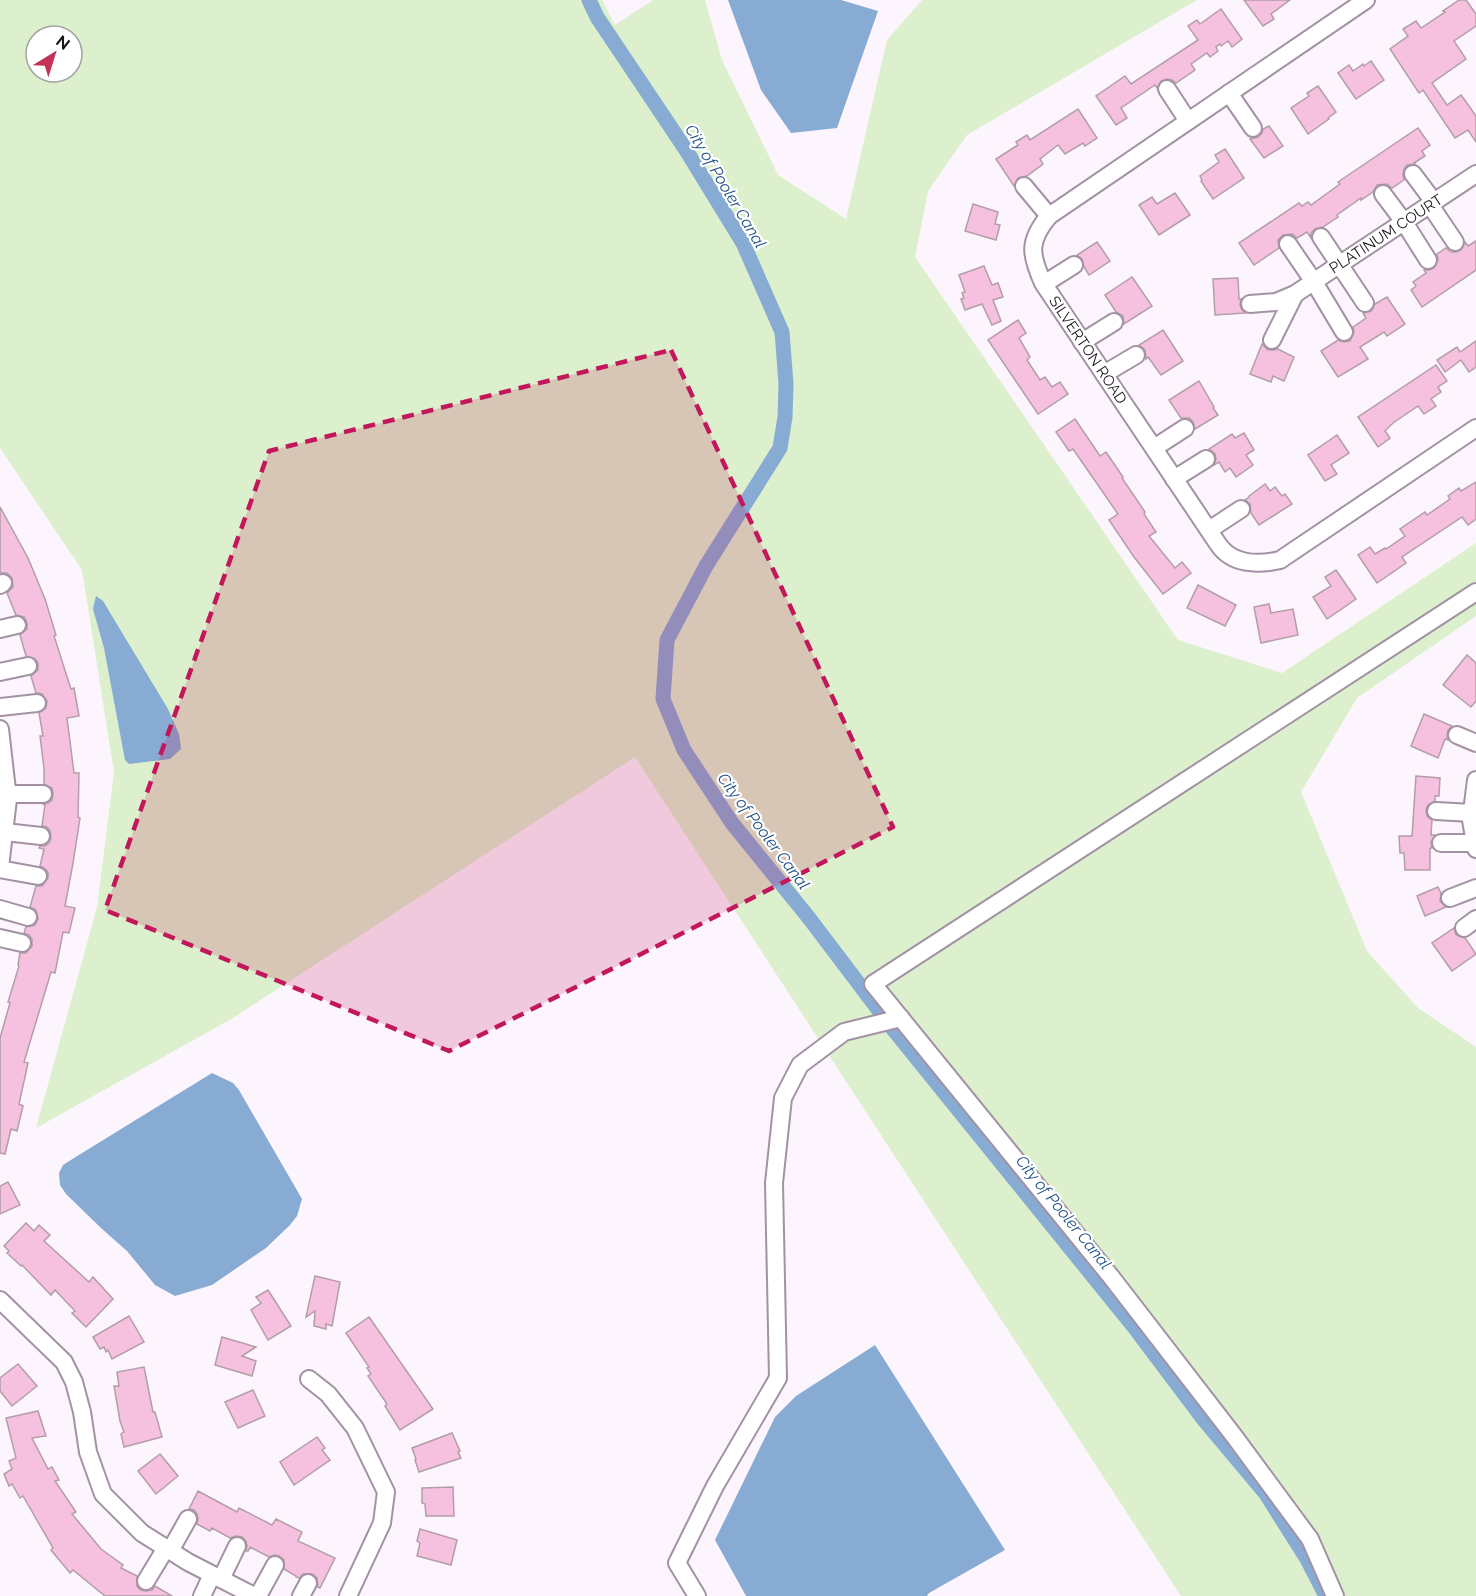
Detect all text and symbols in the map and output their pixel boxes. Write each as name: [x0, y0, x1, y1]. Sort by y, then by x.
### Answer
north arrow: [24, 24, 84, 84]
text: N: [52, 31, 74, 54]
water label: City of Pooler Canal: [681, 121, 770, 252]
street label: PLATINUM COURT: [1326, 191, 1446, 277]
street label: SILVERTON ROAD: [1045, 293, 1131, 407]
water label: City of Pooler Canal: [714, 769, 814, 893]
water label: City of Pooler Canal: [1012, 1152, 1115, 1273]

